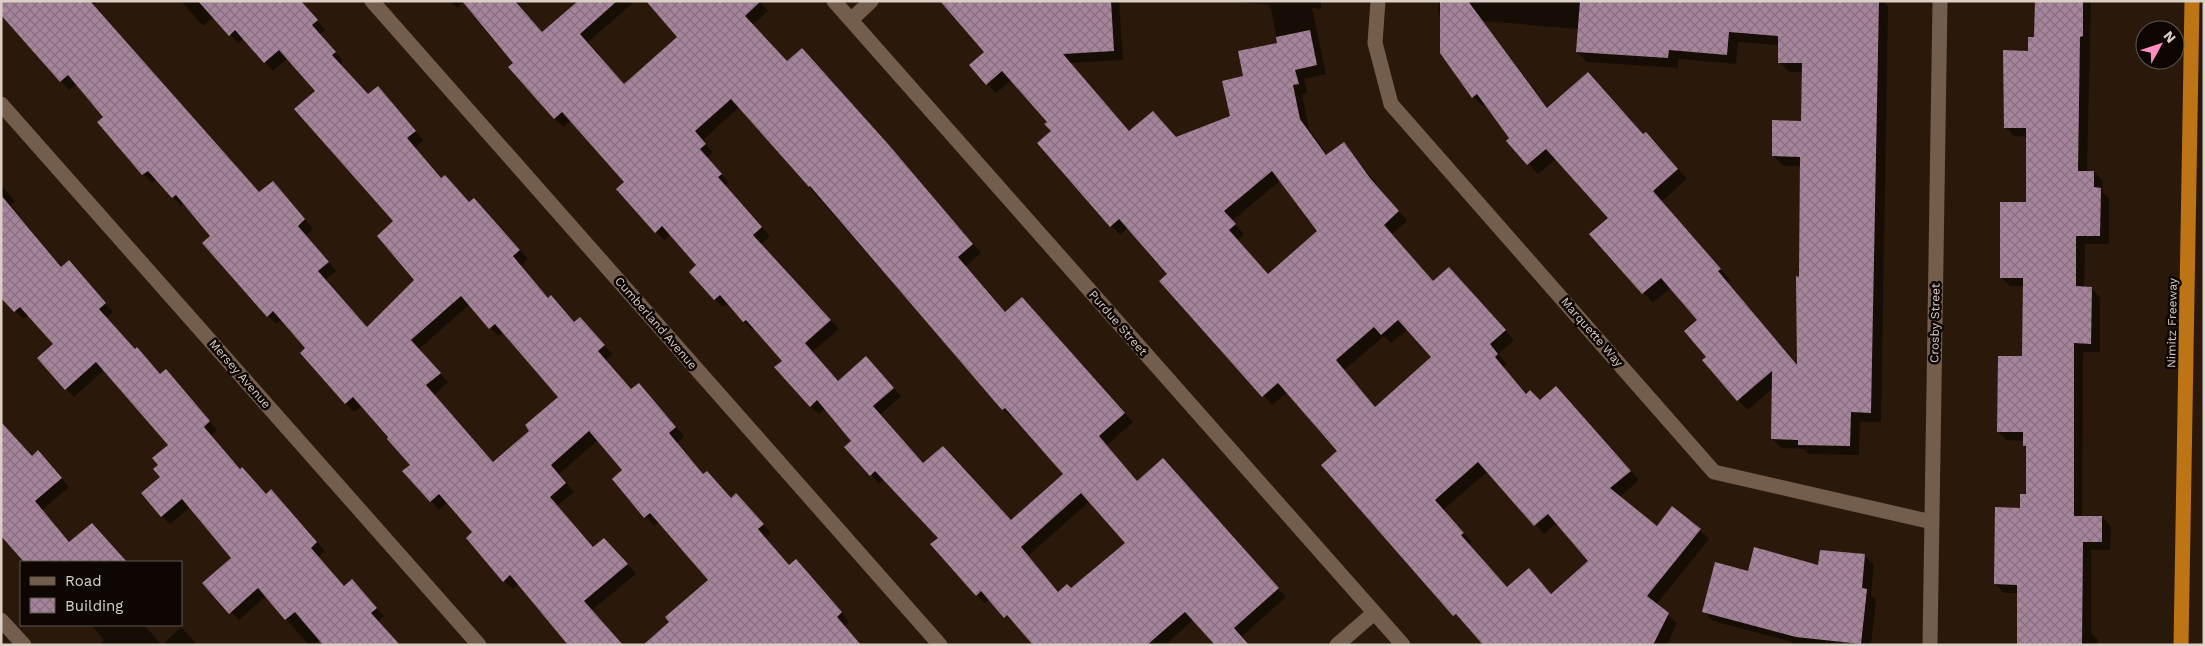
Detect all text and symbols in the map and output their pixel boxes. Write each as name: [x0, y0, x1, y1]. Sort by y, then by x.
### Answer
north arrow: [2135, 20, 2185, 70]
text: N: [2160, 28, 2179, 46]
street label: Cumberland Avenue: [612, 274, 700, 372]
street label: Nimitz Freeway: [2164, 277, 2180, 368]
street label: Crosby Street: [1927, 283, 1943, 363]
street label: Purdue Street: [1086, 288, 1150, 358]
street label: Marquette Way: [1558, 295, 1626, 370]
street label: Mersey Avenue: [206, 337, 274, 411]
legend: [20, 561, 182, 626]
text: Road: [65, 572, 102, 590]
text: Building: [65, 597, 123, 615]

